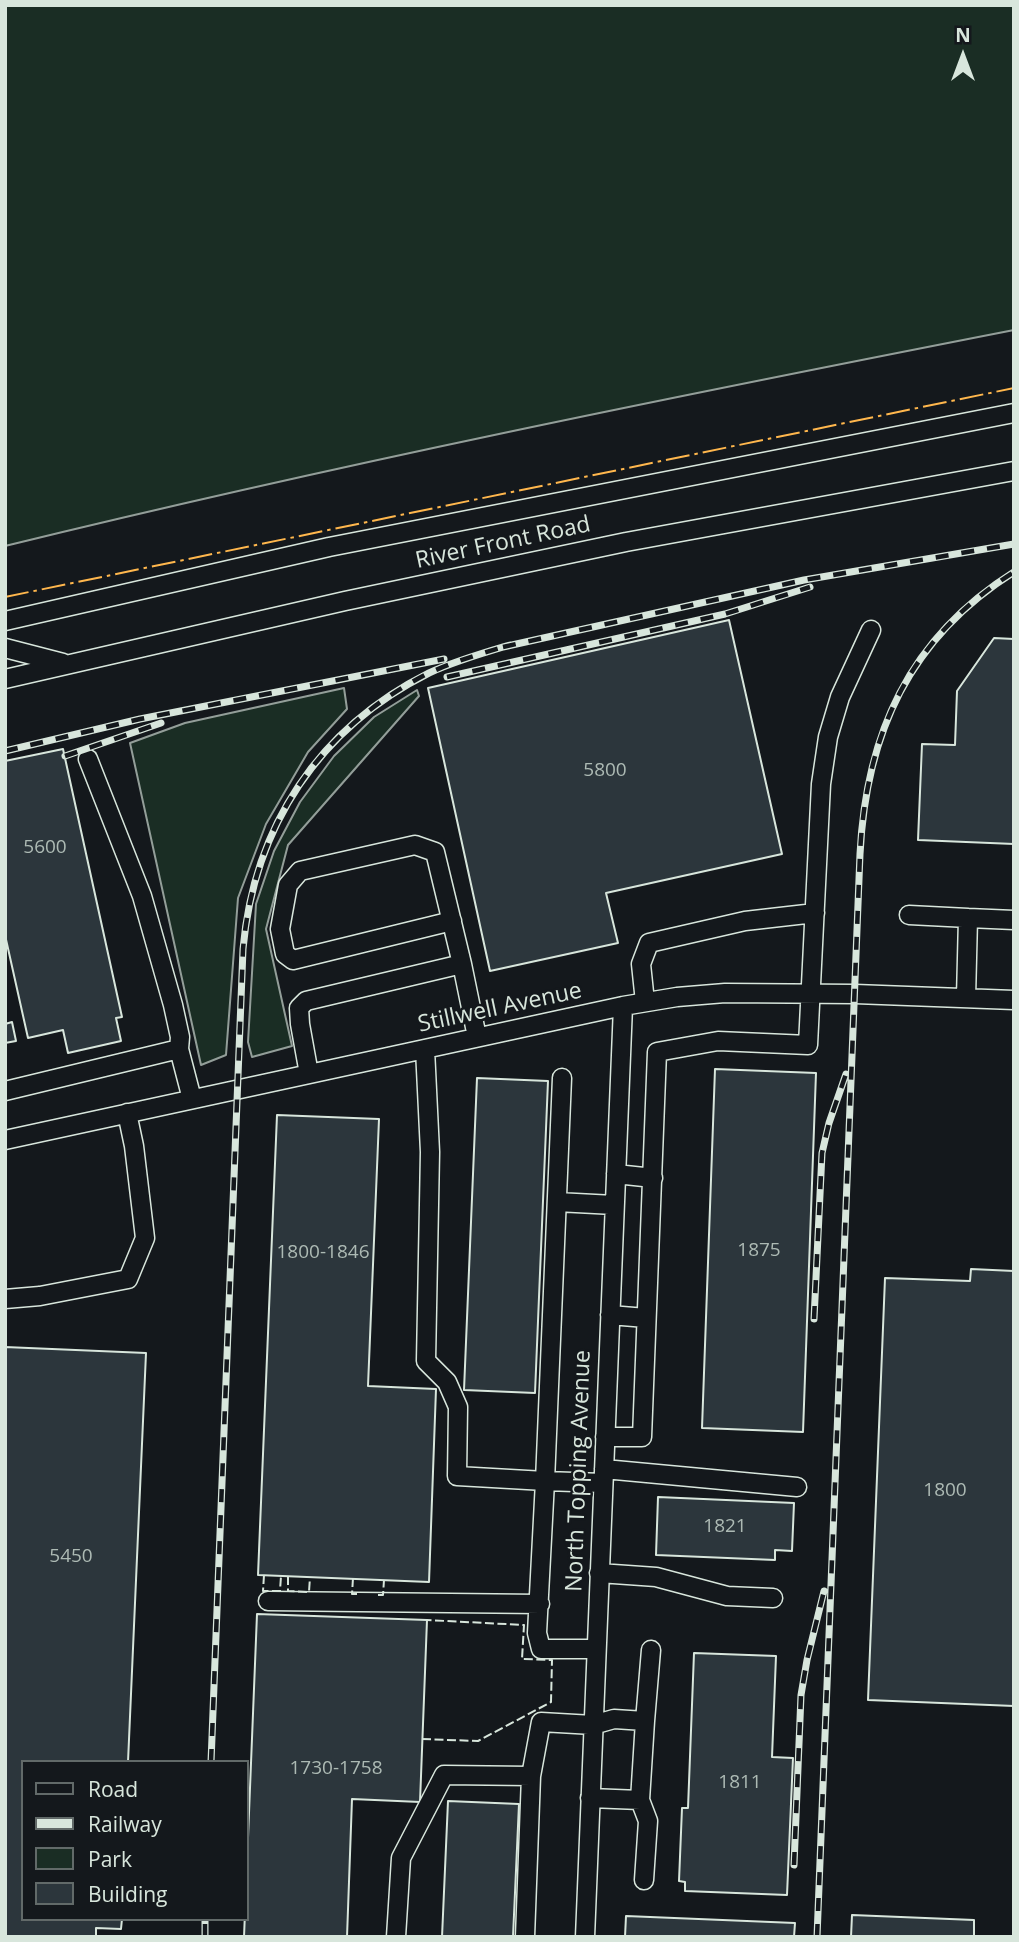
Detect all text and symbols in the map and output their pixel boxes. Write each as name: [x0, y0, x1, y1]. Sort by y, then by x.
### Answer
north arrow: [928, 21, 998, 91]
text: N: [955, 22, 971, 48]
street label: River Front Road: [413, 511, 593, 575]
house number: 5800: [583, 760, 627, 782]
house number: 5600: [23, 837, 67, 859]
street label: Stillwell Avenue: [416, 977, 584, 1039]
house number: 1875: [737, 1240, 781, 1262]
house number: 1800-1846: [276, 1242, 370, 1264]
street label: North Topping Avenue: [561, 1350, 597, 1592]
house number: 1800: [923, 1480, 967, 1502]
house number: 1821: [703, 1516, 747, 1538]
house number: 5450: [49, 1546, 93, 1568]
house number: 1730-1758: [289, 1758, 383, 1780]
legend: [21, 1760, 248, 1921]
house number: 1811: [718, 1772, 762, 1794]
text: Road: [88, 1775, 138, 1803]
text: Railway: [88, 1810, 162, 1838]
text: Park: [88, 1845, 132, 1873]
text: Building: [88, 1880, 167, 1908]

